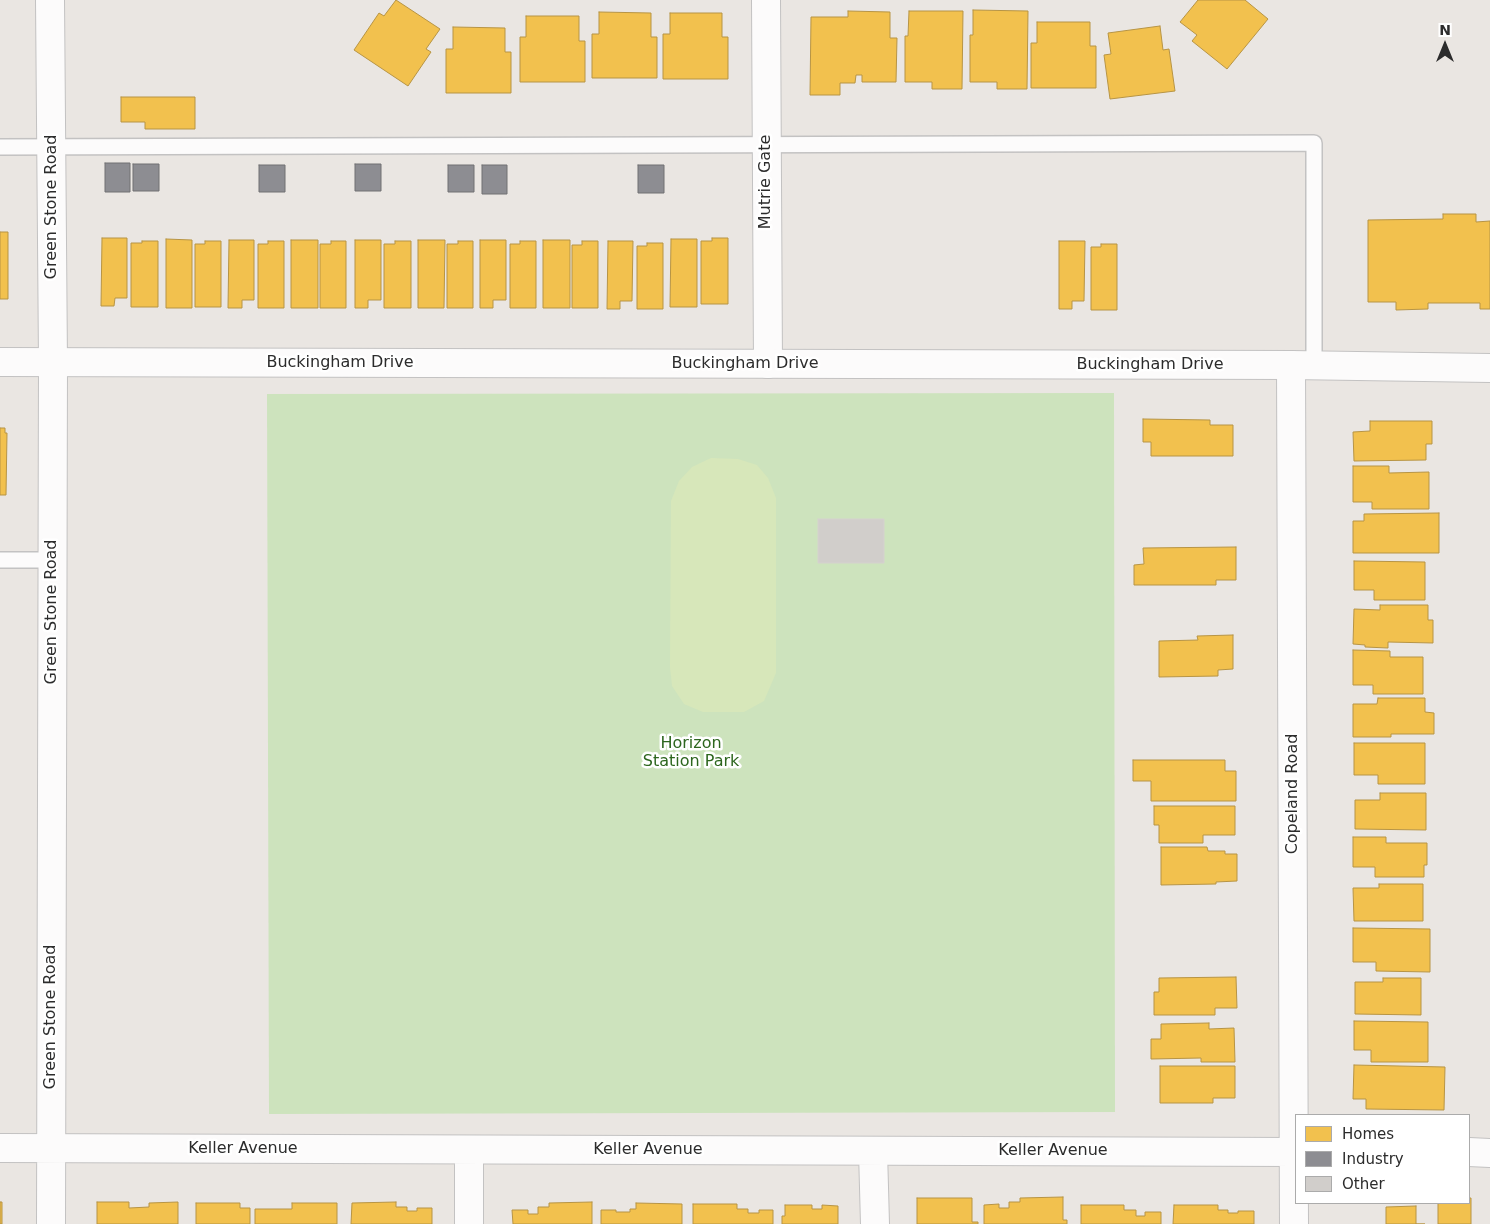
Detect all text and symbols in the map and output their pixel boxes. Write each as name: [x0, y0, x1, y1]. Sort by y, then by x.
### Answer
north arrow: [1420, 20, 1470, 70]
text: N: [1439, 22, 1451, 38]
street label: Green Stone Road: [42, 135, 62, 279]
street label: Mutrie Gate: [756, 135, 776, 229]
street label: Buckingham Drive: [266, 353, 414, 373]
street label: Buckingham Drive: [671, 354, 819, 374]
street label: Buckingham Drive: [1076, 355, 1224, 375]
street label: Green Stone Road: [42, 540, 62, 684]
park label: Horizon Station Park: [643, 734, 739, 772]
street label: Copeland Road: [1283, 734, 1303, 854]
street label: Green Stone Road: [41, 945, 61, 1089]
legend: [1295, 1114, 1470, 1204]
text: Homes: [1342, 1125, 1394, 1143]
street label: Keller Avenue: [188, 1139, 298, 1159]
street label: Keller Avenue: [593, 1140, 703, 1160]
street label: Keller Avenue: [998, 1141, 1108, 1161]
text: Industry: [1342, 1150, 1404, 1168]
text: Other: [1342, 1175, 1385, 1193]

